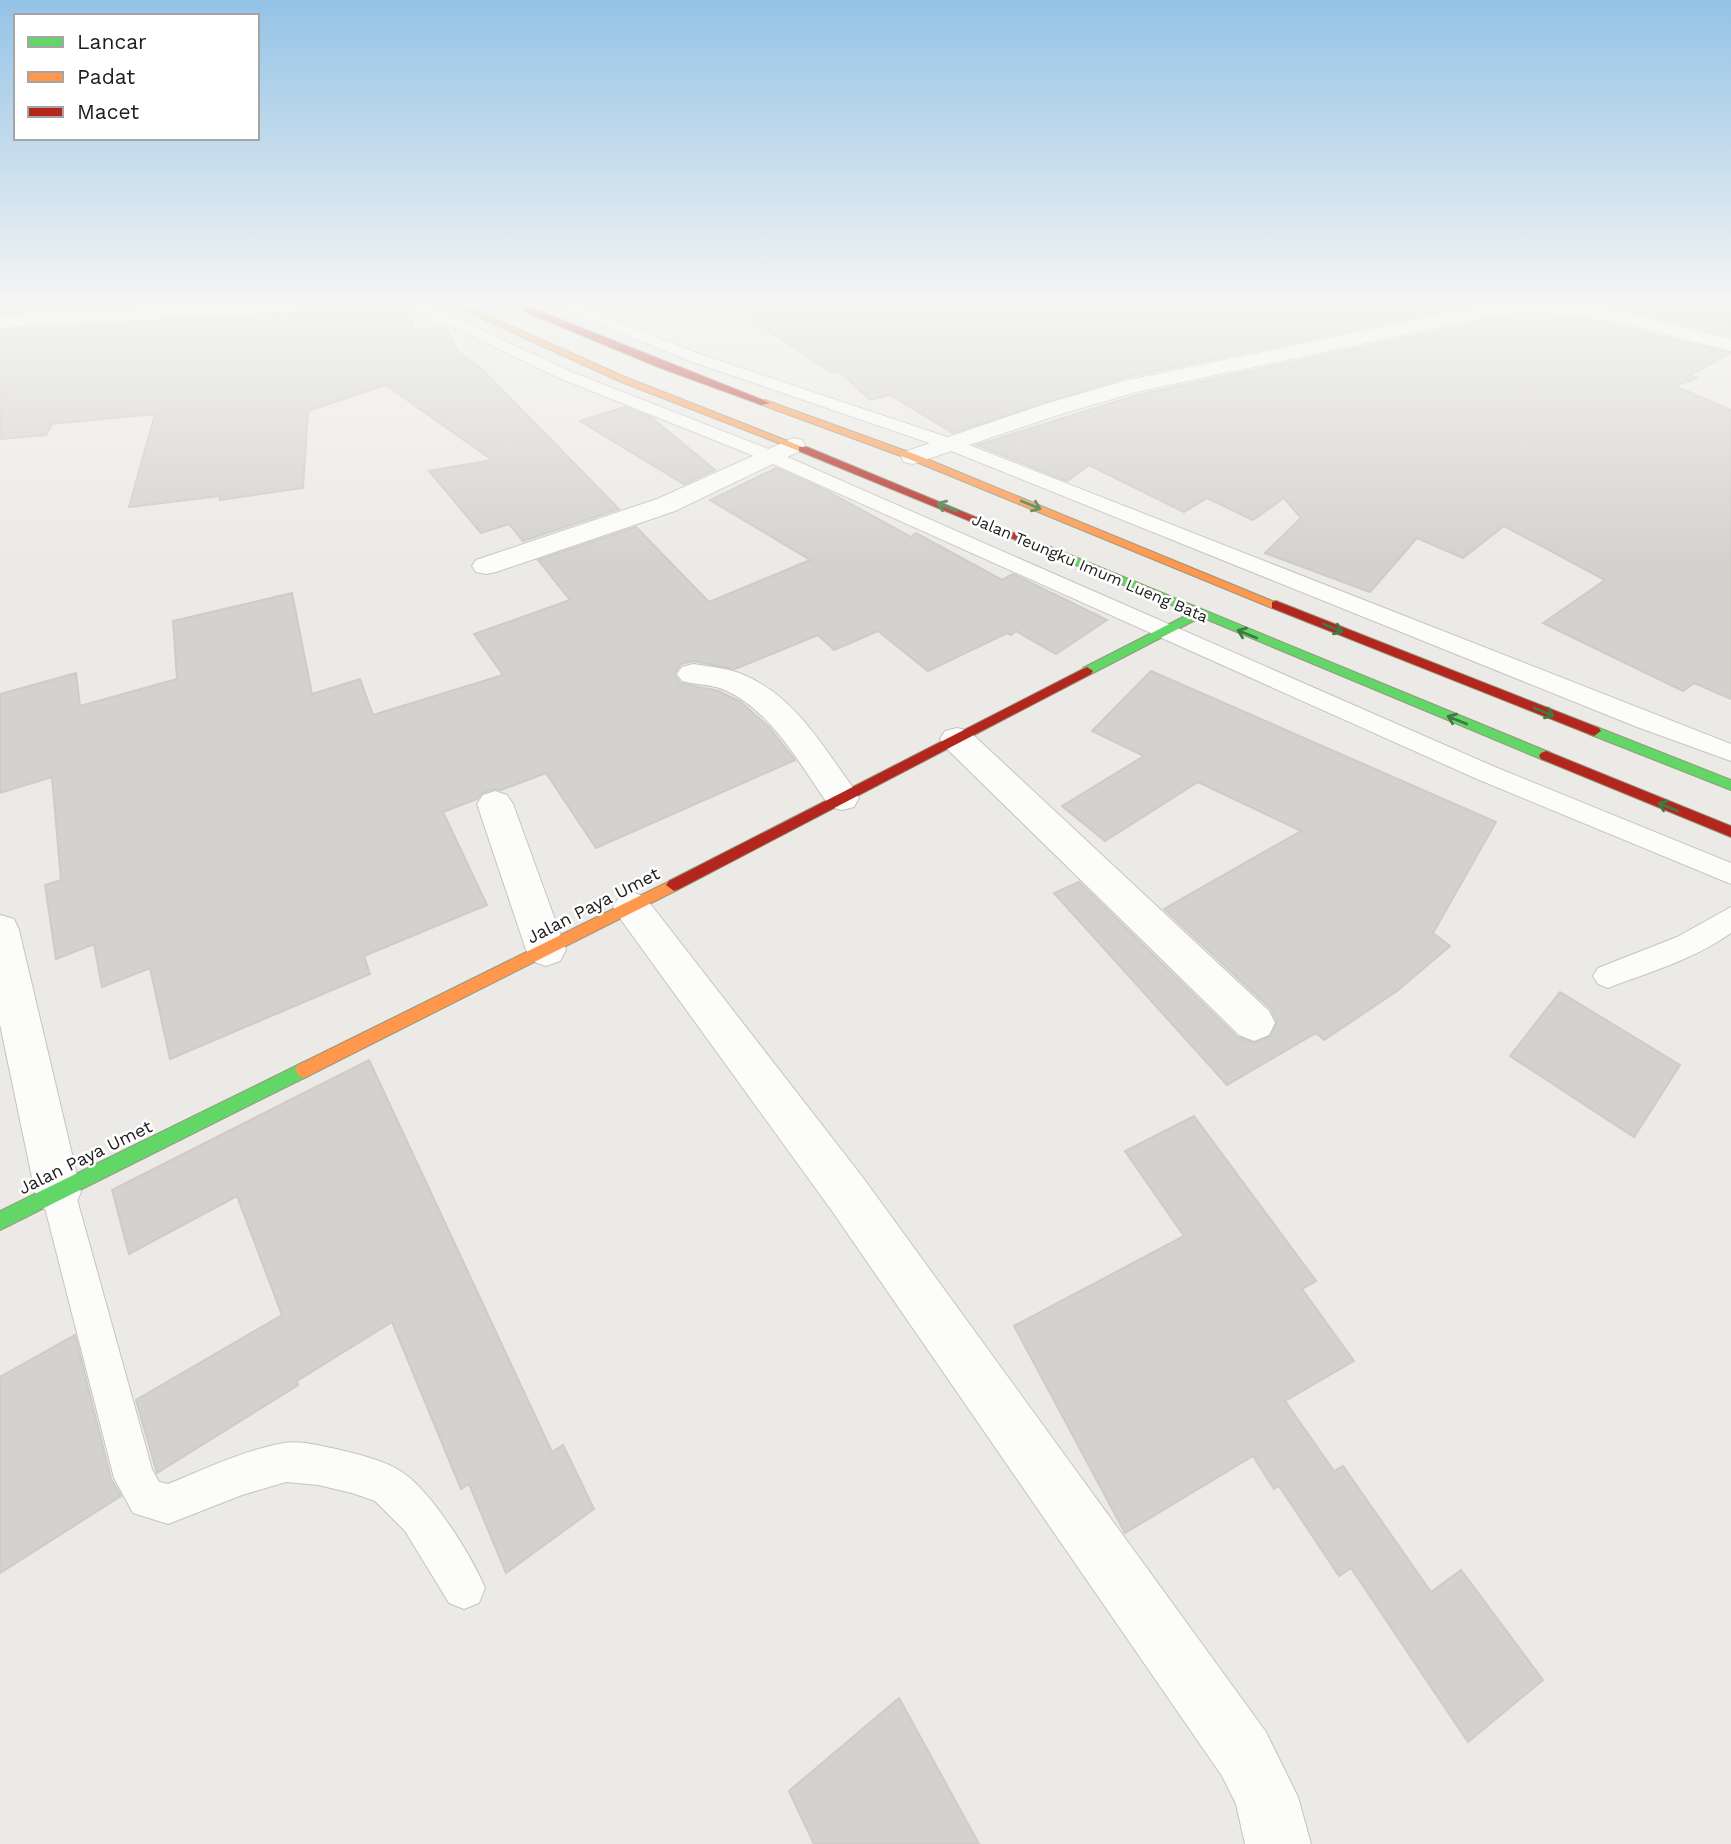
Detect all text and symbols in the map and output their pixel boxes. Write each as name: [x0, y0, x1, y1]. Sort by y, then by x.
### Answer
legend: [14, 14, 259, 140]
text: Lancar: [77, 29, 147, 54]
text: Padat: [77, 64, 135, 89]
text: Macet: [77, 99, 139, 124]
one-way arrow: [937, 500, 958, 513]
one-way arrow: [1020, 500, 1042, 513]
street label: Jalan Teungku Imum Lueng Bata: [969, 510, 1211, 626]
one-way arrow: [1322, 622, 1343, 635]
one-way arrow: [1237, 626, 1258, 639]
one-way arrow: [1533, 706, 1555, 719]
one-way arrow: [1447, 713, 1469, 726]
one-way arrow: [1658, 799, 1679, 812]
street label: Jalan Paya Umet: [523, 862, 663, 948]
street label: Jalan Paya Umet: [15, 1115, 156, 1198]

